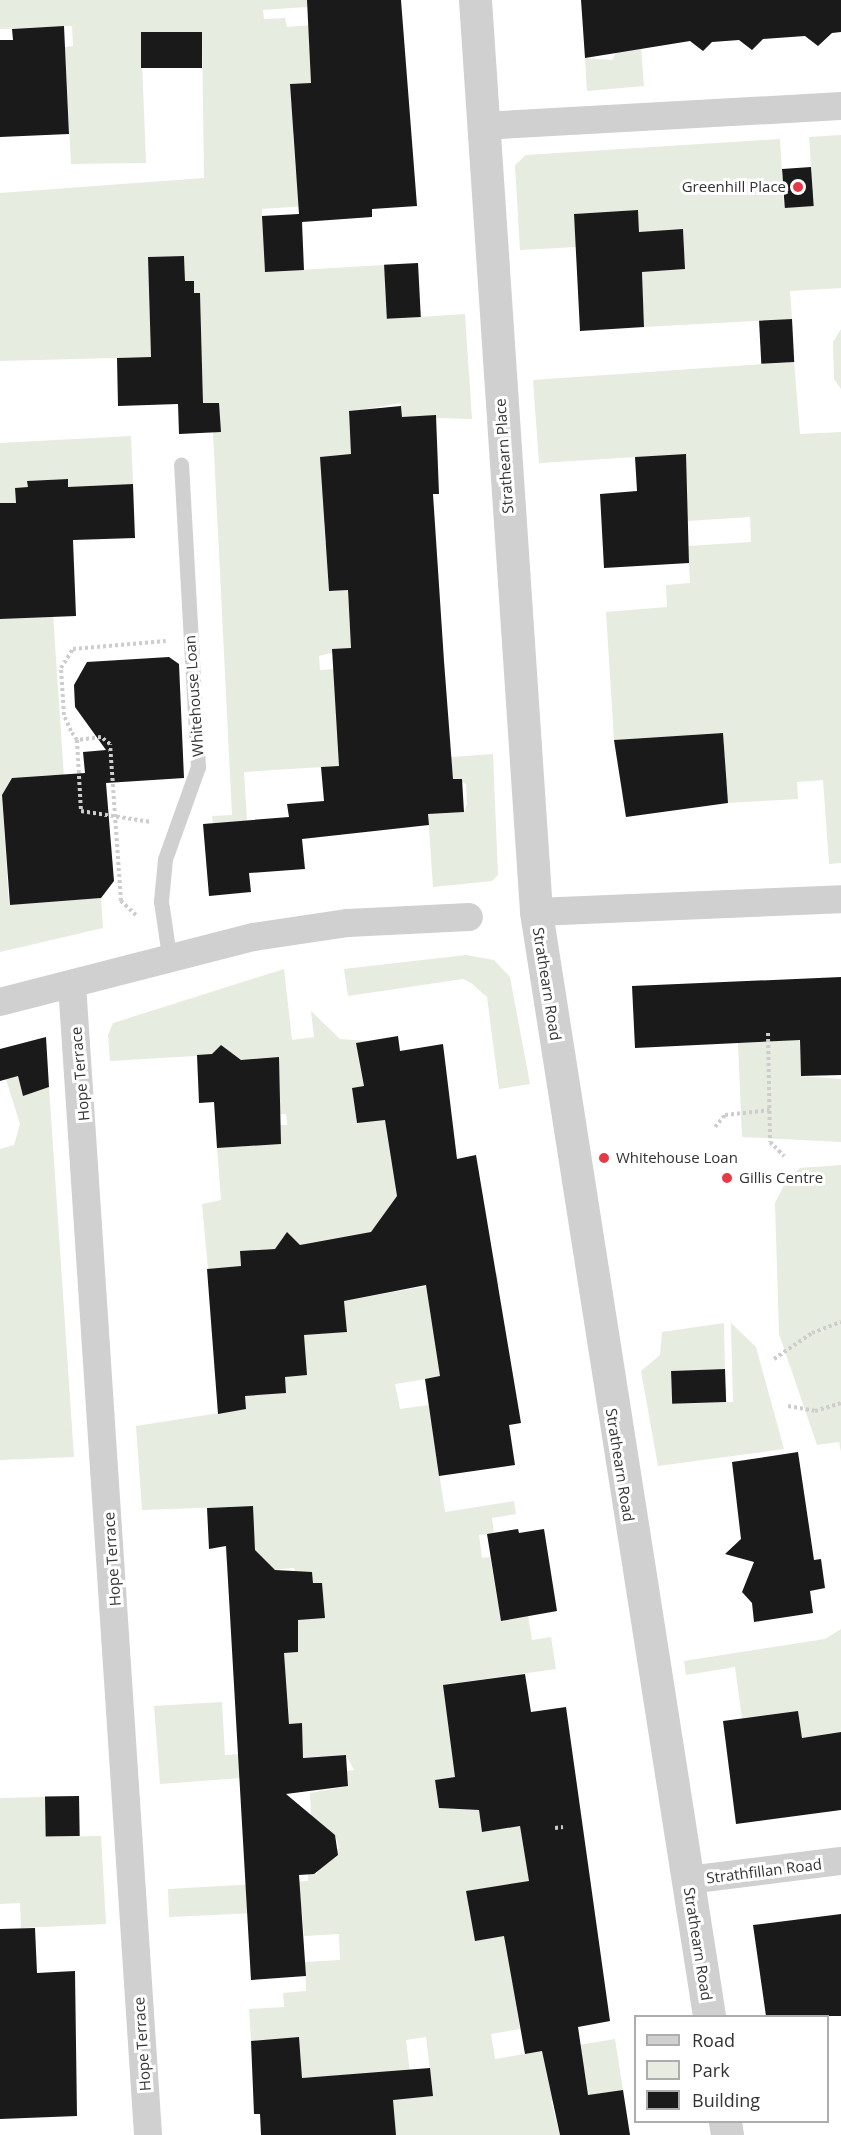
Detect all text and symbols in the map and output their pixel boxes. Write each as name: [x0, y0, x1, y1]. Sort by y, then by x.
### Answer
place label: Greenhill Place: [682, 178, 786, 196]
marker: Greenhill Place: [791, 180, 805, 194]
street label: Strathearn Place: [491, 398, 517, 514]
street label: Whitehouse Loan: [181, 635, 207, 757]
street label: Strathearn Road: [529, 926, 565, 1042]
street label: Hope Terrace: [67, 1026, 93, 1122]
place label: Whitehouse Loan: [616, 1149, 738, 1167]
marker: Whitehouse Loan: [597, 1151, 611, 1165]
place label: Gillis Centre: [739, 1169, 823, 1187]
marker: Gillis Centre: [720, 1171, 734, 1185]
street label: Strathearn Road: [602, 1407, 638, 1523]
street label: Hope Terrace: [100, 1511, 124, 1607]
street label: Strathfillan Road: [705, 1855, 823, 1887]
street label: Strathearn Road: [680, 1886, 716, 2002]
street label: Hope Terrace: [130, 1996, 154, 2092]
legend: [634, 2015, 829, 2123]
text: Road: [692, 2028, 735, 2052]
text: Park: [692, 2058, 730, 2082]
text: Building: [692, 2088, 760, 2112]

